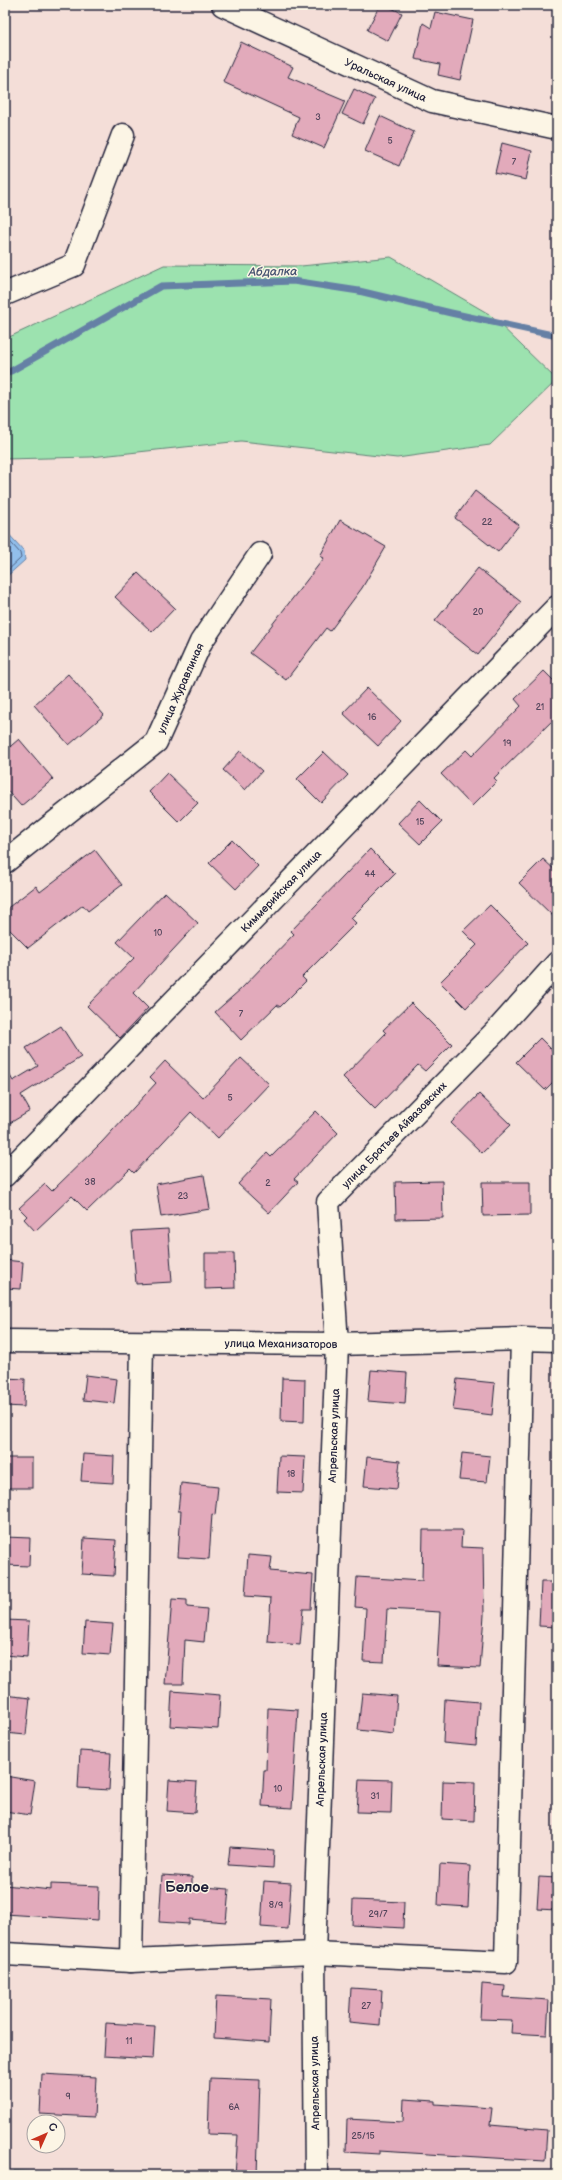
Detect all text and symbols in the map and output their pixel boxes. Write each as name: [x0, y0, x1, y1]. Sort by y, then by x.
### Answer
street label: Уральская улица: [343, 55, 429, 104]
house number: 3: [315, 112, 321, 123]
house number: 5: [387, 136, 393, 147]
house number: 7: [512, 157, 517, 168]
water label: Абдалка: [248, 264, 297, 280]
house number: 22: [482, 517, 493, 528]
house number: 20: [473, 607, 483, 618]
street label: улица Журавлиная: [154, 641, 206, 735]
house number: 21: [536, 702, 544, 713]
house number: 16: [368, 712, 377, 723]
house number: 19: [503, 738, 511, 749]
house number: 15: [416, 817, 424, 828]
street label: Киммерийская улица: [238, 847, 324, 935]
house number: 44: [365, 869, 376, 880]
house number: 10: [154, 928, 162, 939]
house number: 7: [239, 1009, 244, 1020]
street label: улица Братьев Айвазовских: [339, 1079, 449, 1191]
house number: 5: [227, 1093, 233, 1104]
house number: 38: [85, 1177, 95, 1188]
house number: 2: [265, 1178, 271, 1189]
house number: 23: [178, 1191, 189, 1202]
street label: улица Механизаторов: [225, 1336, 338, 1351]
street label: Апрельская улица: [325, 1388, 342, 1484]
house number: 18: [287, 1469, 295, 1480]
street label: Апрельская улица: [313, 1711, 330, 1807]
house number: 10: [274, 1784, 282, 1795]
house number: 31: [370, 1791, 380, 1802]
district label: Белое: [165, 1878, 209, 1897]
house number: 8/9: [269, 1900, 283, 1911]
house number: 29/7: [369, 1909, 388, 1920]
house number: 27: [361, 2001, 371, 2012]
street label: Апрельская улица: [308, 2035, 322, 2131]
house number: 11: [126, 2036, 132, 2047]
house number: 9: [65, 2091, 71, 2102]
house number: 6А: [229, 2102, 240, 2113]
north arrow: [26, 2114, 66, 2154]
text: С: [45, 2120, 60, 2135]
house number: 25/15: [351, 2131, 375, 2142]

